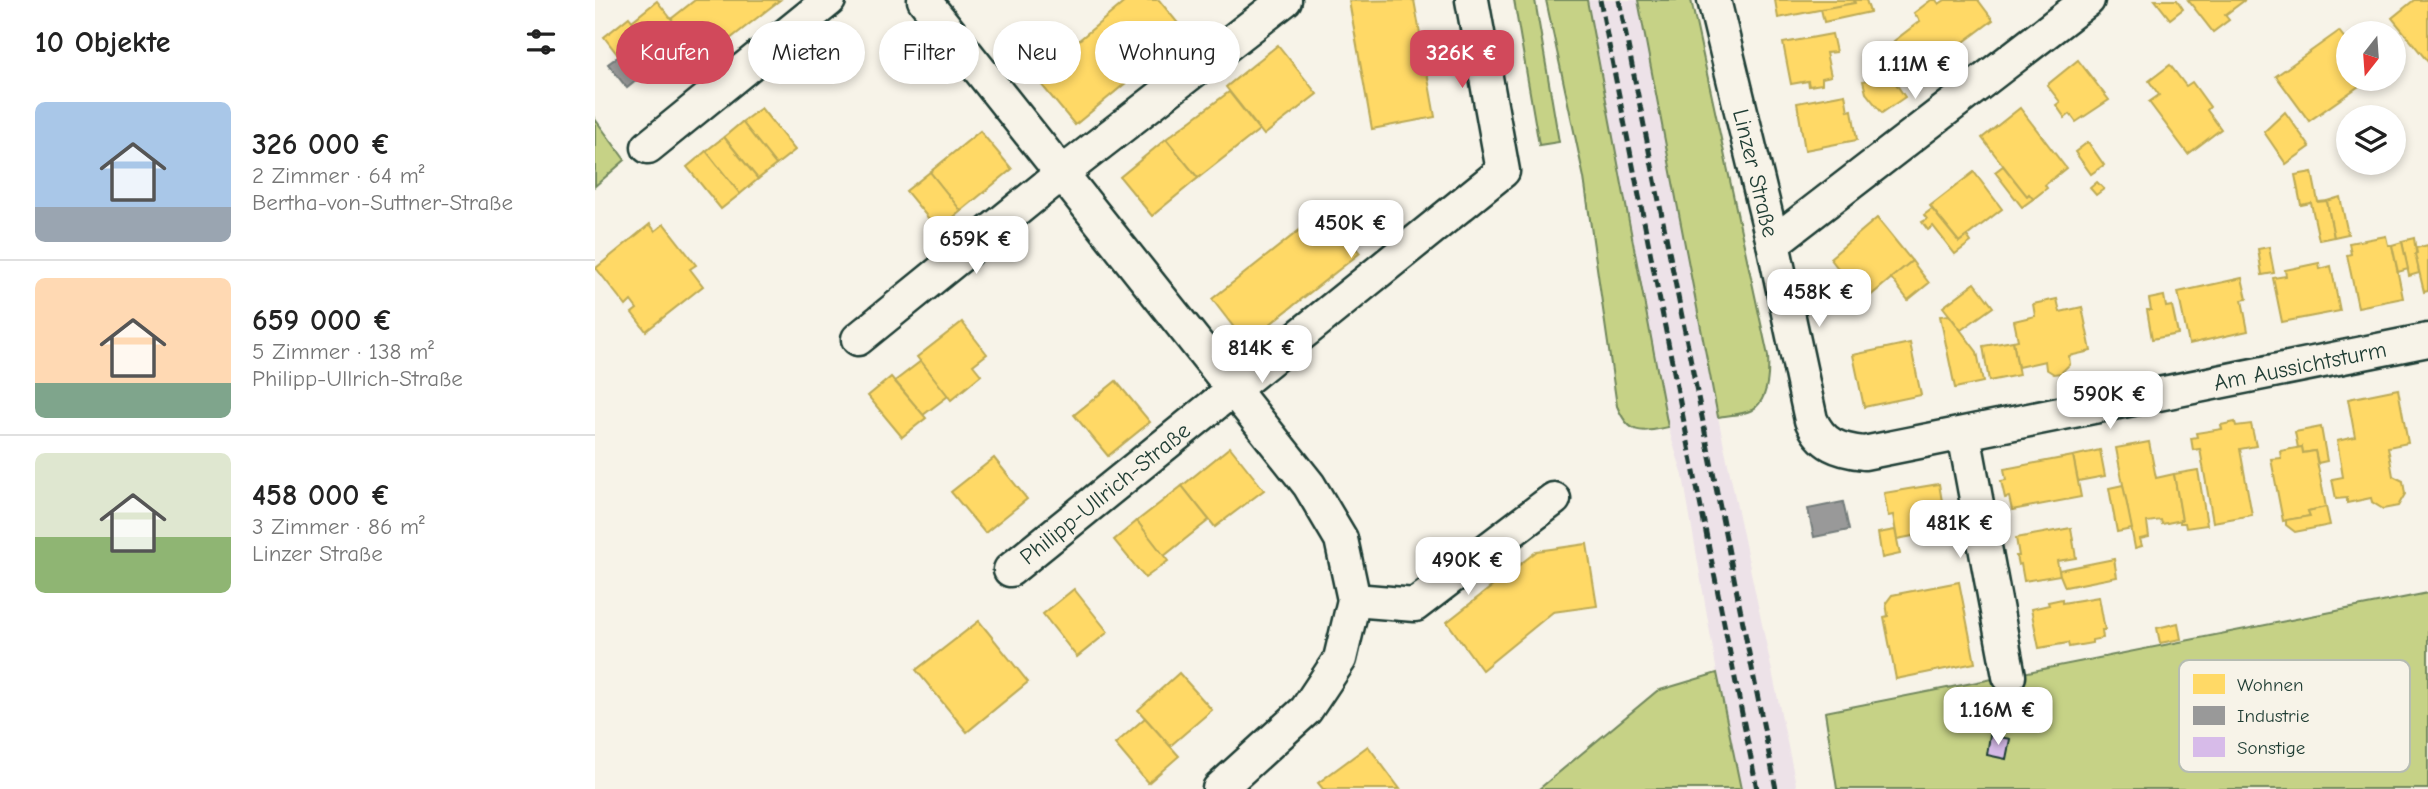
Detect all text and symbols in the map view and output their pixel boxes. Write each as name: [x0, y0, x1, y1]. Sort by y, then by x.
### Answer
chip: Kaufen: [616, 21, 734, 84]
chip: Mieten: [748, 21, 865, 84]
chip: Filter: [879, 21, 979, 84]
chip: Neu: [993, 21, 1081, 84]
chip: Wohnung: [1095, 21, 1240, 84]
north arrow: [2336, 21, 2406, 91]
map controls: [2336, 21, 2406, 175]
icon: filters: [522, 23, 560, 61]
text: 10 Objekte: [35, 25, 171, 60]
pin: 326K €: [1405, 31, 1519, 90]
text: 326K €: [1426, 39, 1498, 66]
pin: 1.11M €: [1850, 42, 1980, 101]
text: 1.11M €: [1878, 50, 1952, 77]
button: layers: [2336, 105, 2406, 175]
street label: Linzer Straße: [1727, 106, 1785, 240]
text: 326 000 €: [252, 127, 391, 162]
icon: home: [91, 130, 175, 214]
text: 2 Zimmer · 64 m²: [252, 162, 424, 189]
text: Bertha-von-Suttner-Straße: [252, 189, 513, 216]
pin: 450K €: [1294, 201, 1408, 260]
text: 450K €: [1314, 209, 1388, 236]
pin: 659K €: [919, 216, 1033, 276]
text: 659K €: [939, 225, 1013, 252]
pin: 458K €: [1762, 270, 1876, 329]
text: 458K €: [1783, 278, 1855, 305]
text: 659 000 €: [252, 303, 393, 338]
icon: home: [91, 306, 175, 390]
pin: 814K €: [1205, 326, 1319, 385]
text: 814K €: [1228, 334, 1296, 361]
street label: Am Aussichtsturm: [2211, 335, 2389, 396]
text: 5 Zimmer · 138 m²: [252, 338, 434, 365]
text: Philipp-Ullrich-Straße: [252, 365, 463, 392]
pin: 590K €: [2053, 372, 2167, 431]
text: 590K €: [2073, 380, 2147, 407]
street label: Philipp-Ullrich-Straße: [1014, 416, 1195, 570]
text: 458 000 €: [252, 478, 391, 513]
icon: home: [91, 481, 175, 565]
pin: 481K €: [1903, 500, 2017, 560]
text: 481K €: [1926, 509, 1994, 536]
text: 3 Zimmer · 86 m²: [252, 513, 425, 540]
pin: 490K €: [1411, 538, 1525, 597]
text: Linzer Straße: [252, 540, 383, 567]
text: 490K €: [1432, 546, 1504, 573]
legend: [2179, 660, 2410, 772]
text: Wohnen: [2237, 674, 2303, 696]
pin: 1.16M €: [1933, 688, 2063, 747]
text: 1.16M €: [1960, 696, 2036, 723]
text: Industrie: [2237, 705, 2309, 727]
text: Sonstige: [2237, 737, 2305, 759]

